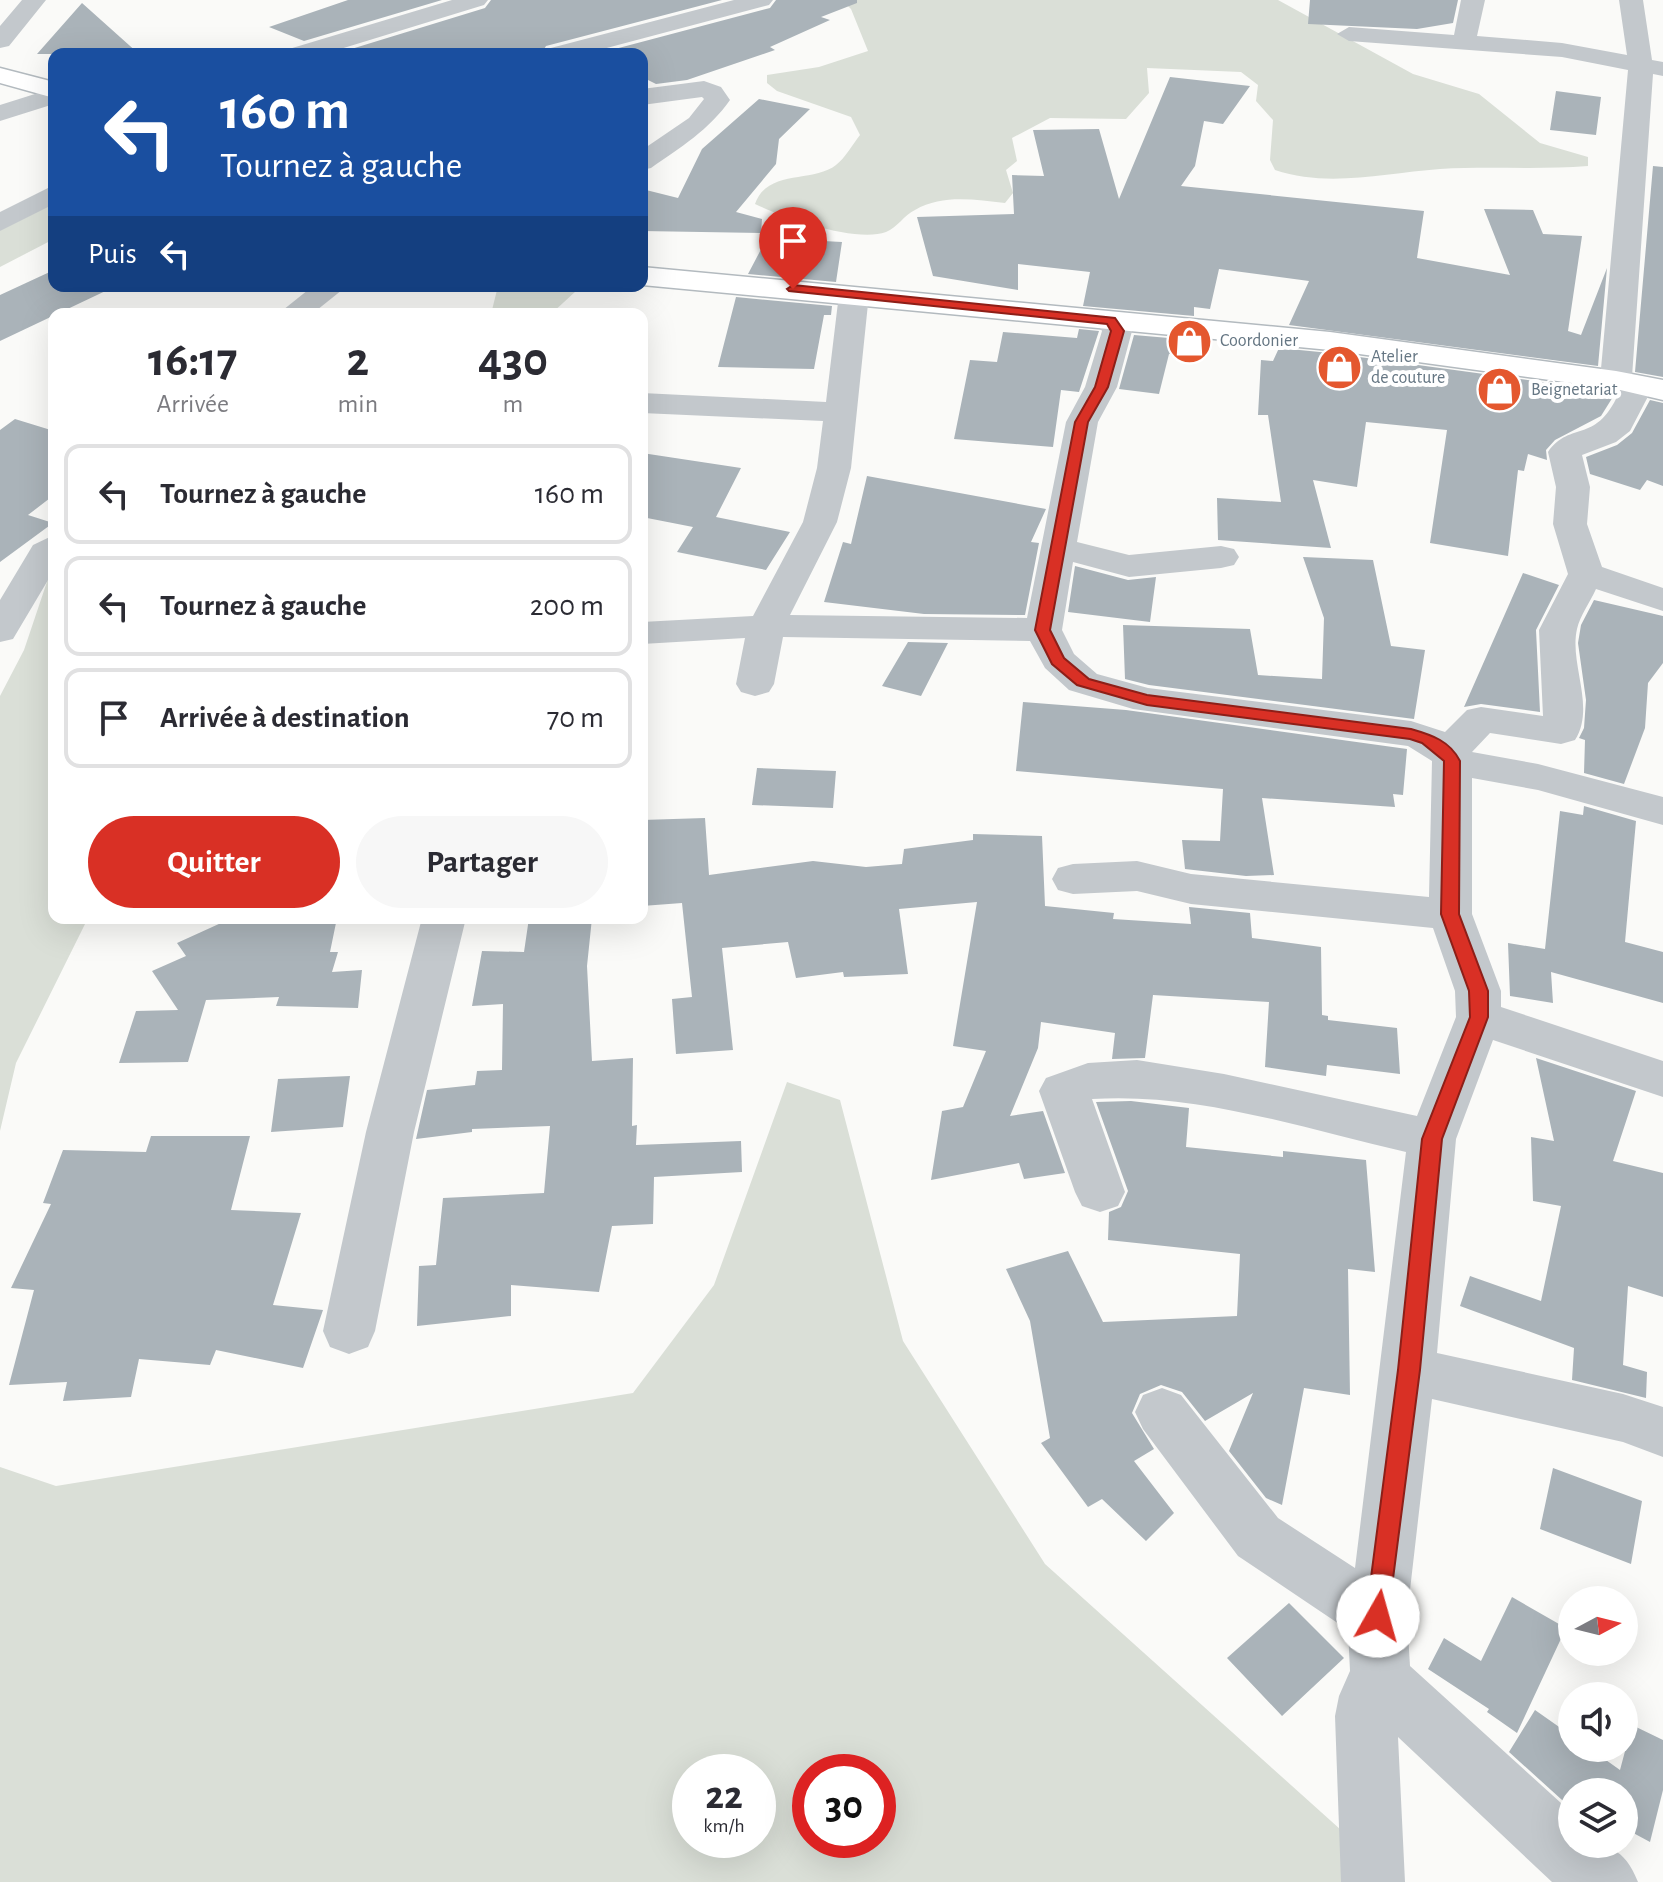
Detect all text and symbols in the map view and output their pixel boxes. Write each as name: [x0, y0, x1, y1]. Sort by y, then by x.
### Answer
icon: left: [88, 80, 192, 184]
text: 160 m: [220, 83, 350, 139]
text: Tournez à gauche: [220, 148, 462, 184]
pin: [759, 207, 827, 289]
icon: arrive: [771, 219, 815, 263]
icon: left: [153, 232, 197, 276]
text: Puis: [88, 239, 137, 269]
shop icon: Coordonier: [1165, 317, 1213, 365]
place label: Coordonier: [1220, 332, 1298, 350]
text: 16:17: [148, 337, 238, 385]
text: 2: [347, 337, 369, 385]
text: 430: [478, 337, 548, 385]
shop icon: Atelier de couture: [1316, 343, 1364, 391]
place label: Atelier de couture: [1371, 348, 1445, 387]
shop icon: Beignetariat: [1476, 366, 1524, 414]
place label: Beignetariat: [1531, 381, 1618, 399]
text: Arrivée: [157, 391, 229, 417]
text: min: [338, 391, 378, 417]
text: m: [503, 391, 523, 417]
icon: left: [92, 472, 136, 516]
text: Tournez à gauche: [160, 479, 367, 509]
text: 160 m: [535, 479, 604, 509]
icon: left: [92, 584, 136, 628]
text: Tournez à gauche: [160, 591, 367, 621]
text: 200 m: [530, 591, 604, 621]
icon: arrive: [92, 696, 136, 740]
text: Arrivée à destination: [160, 703, 410, 733]
text: 70 m: [547, 703, 604, 733]
button: Quitter: [88, 816, 340, 908]
button: Partager: [356, 816, 608, 908]
position arrow: [1336, 1574, 1420, 1658]
north arrow: [1558, 1586, 1638, 1666]
map controls: [1558, 1586, 1638, 1858]
button: sound: [1558, 1682, 1638, 1762]
speed limit sign: 30: [792, 1754, 896, 1858]
text: 22: [705, 1776, 743, 1816]
button: layers: [1558, 1778, 1638, 1858]
text: km/h: [703, 1816, 745, 1836]

